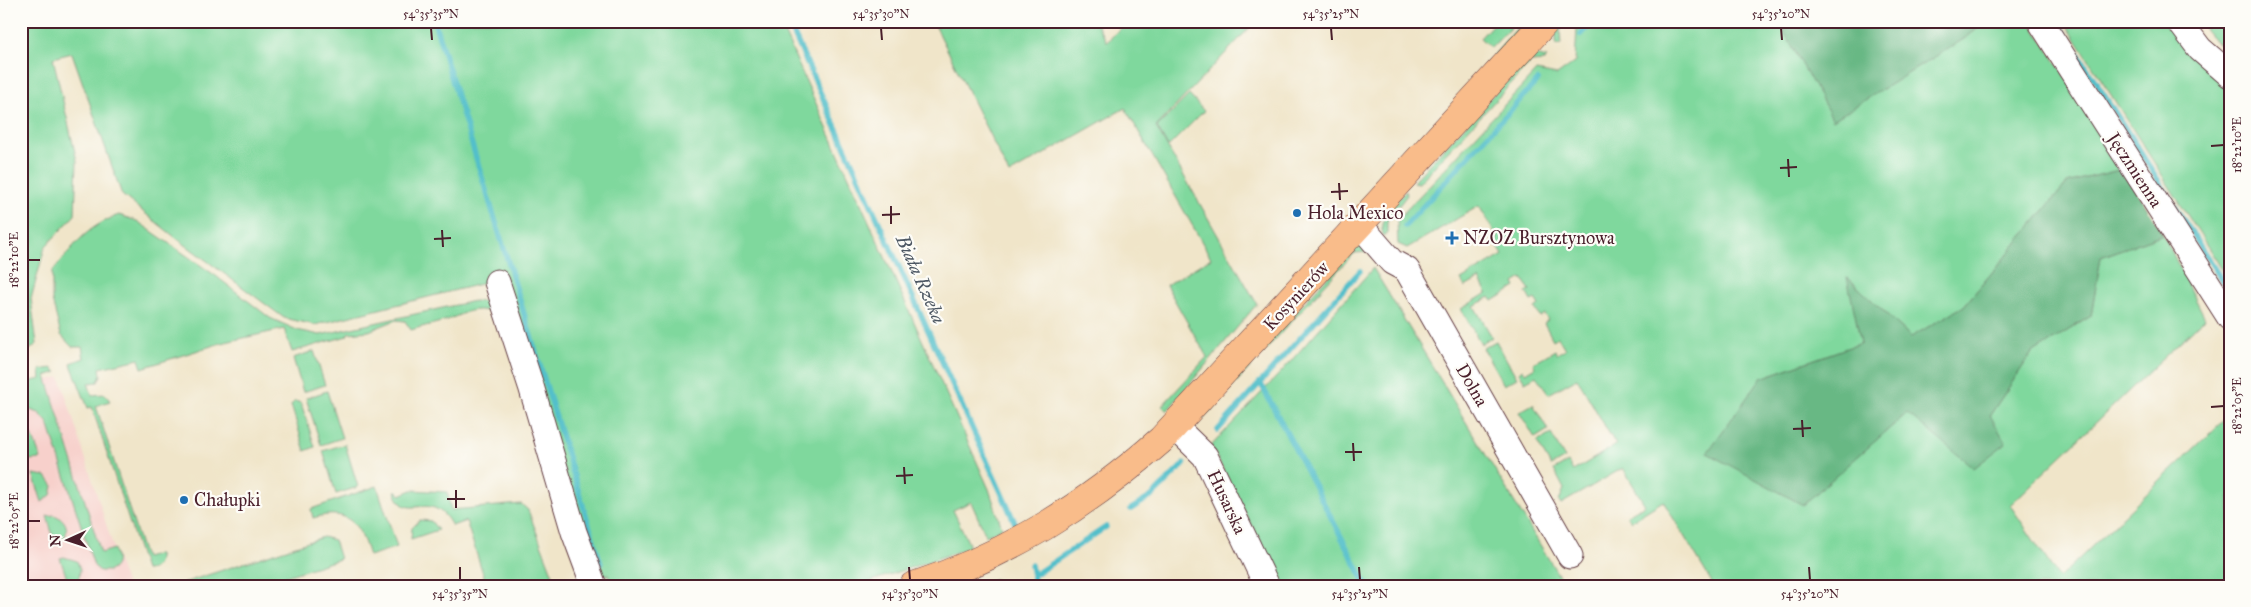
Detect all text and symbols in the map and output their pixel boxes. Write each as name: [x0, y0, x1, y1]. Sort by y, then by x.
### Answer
text: 54°35'35"N: [403, 7, 459, 21]
text: 54°35'30"N: [852, 7, 910, 21]
text: 54°35'25"N: [1303, 7, 1359, 21]
text: 54°35'20"N: [1752, 7, 1810, 21]
text: 18°22'10"E: [2230, 117, 2244, 173]
street label: Jęczmienna: [2101, 127, 2168, 212]
place label: Hola Mexico: [1307, 202, 1403, 224]
marker: Hola Mexico: [1291, 207, 1303, 219]
place label: NZOZ Bursztynowa: [1463, 227, 1615, 249]
water label: Biała Rzeka: [891, 230, 951, 327]
marker: NZOZ Bursztynowa: [1445, 231, 1459, 245]
text: 18°22'10"E: [7, 232, 21, 288]
street label: Kosynierów: [1258, 257, 1334, 335]
street label: Dolna: [1451, 360, 1493, 411]
text: 18°22'05"E: [2230, 377, 2244, 435]
street label: Husarska: [1203, 466, 1252, 538]
place label: Chałupki: [194, 489, 260, 511]
text: 18°22'05"E: [7, 492, 21, 550]
marker: Chałupki: [178, 494, 190, 506]
north arrow: [42, 514, 92, 564]
text: N: [47, 534, 64, 547]
text: 54°35'35"N: [432, 587, 488, 601]
text: 54°35'30"N: [881, 587, 939, 601]
text: 54°35'25"N: [1332, 587, 1388, 601]
text: 54°35'20"N: [1781, 587, 1839, 601]

